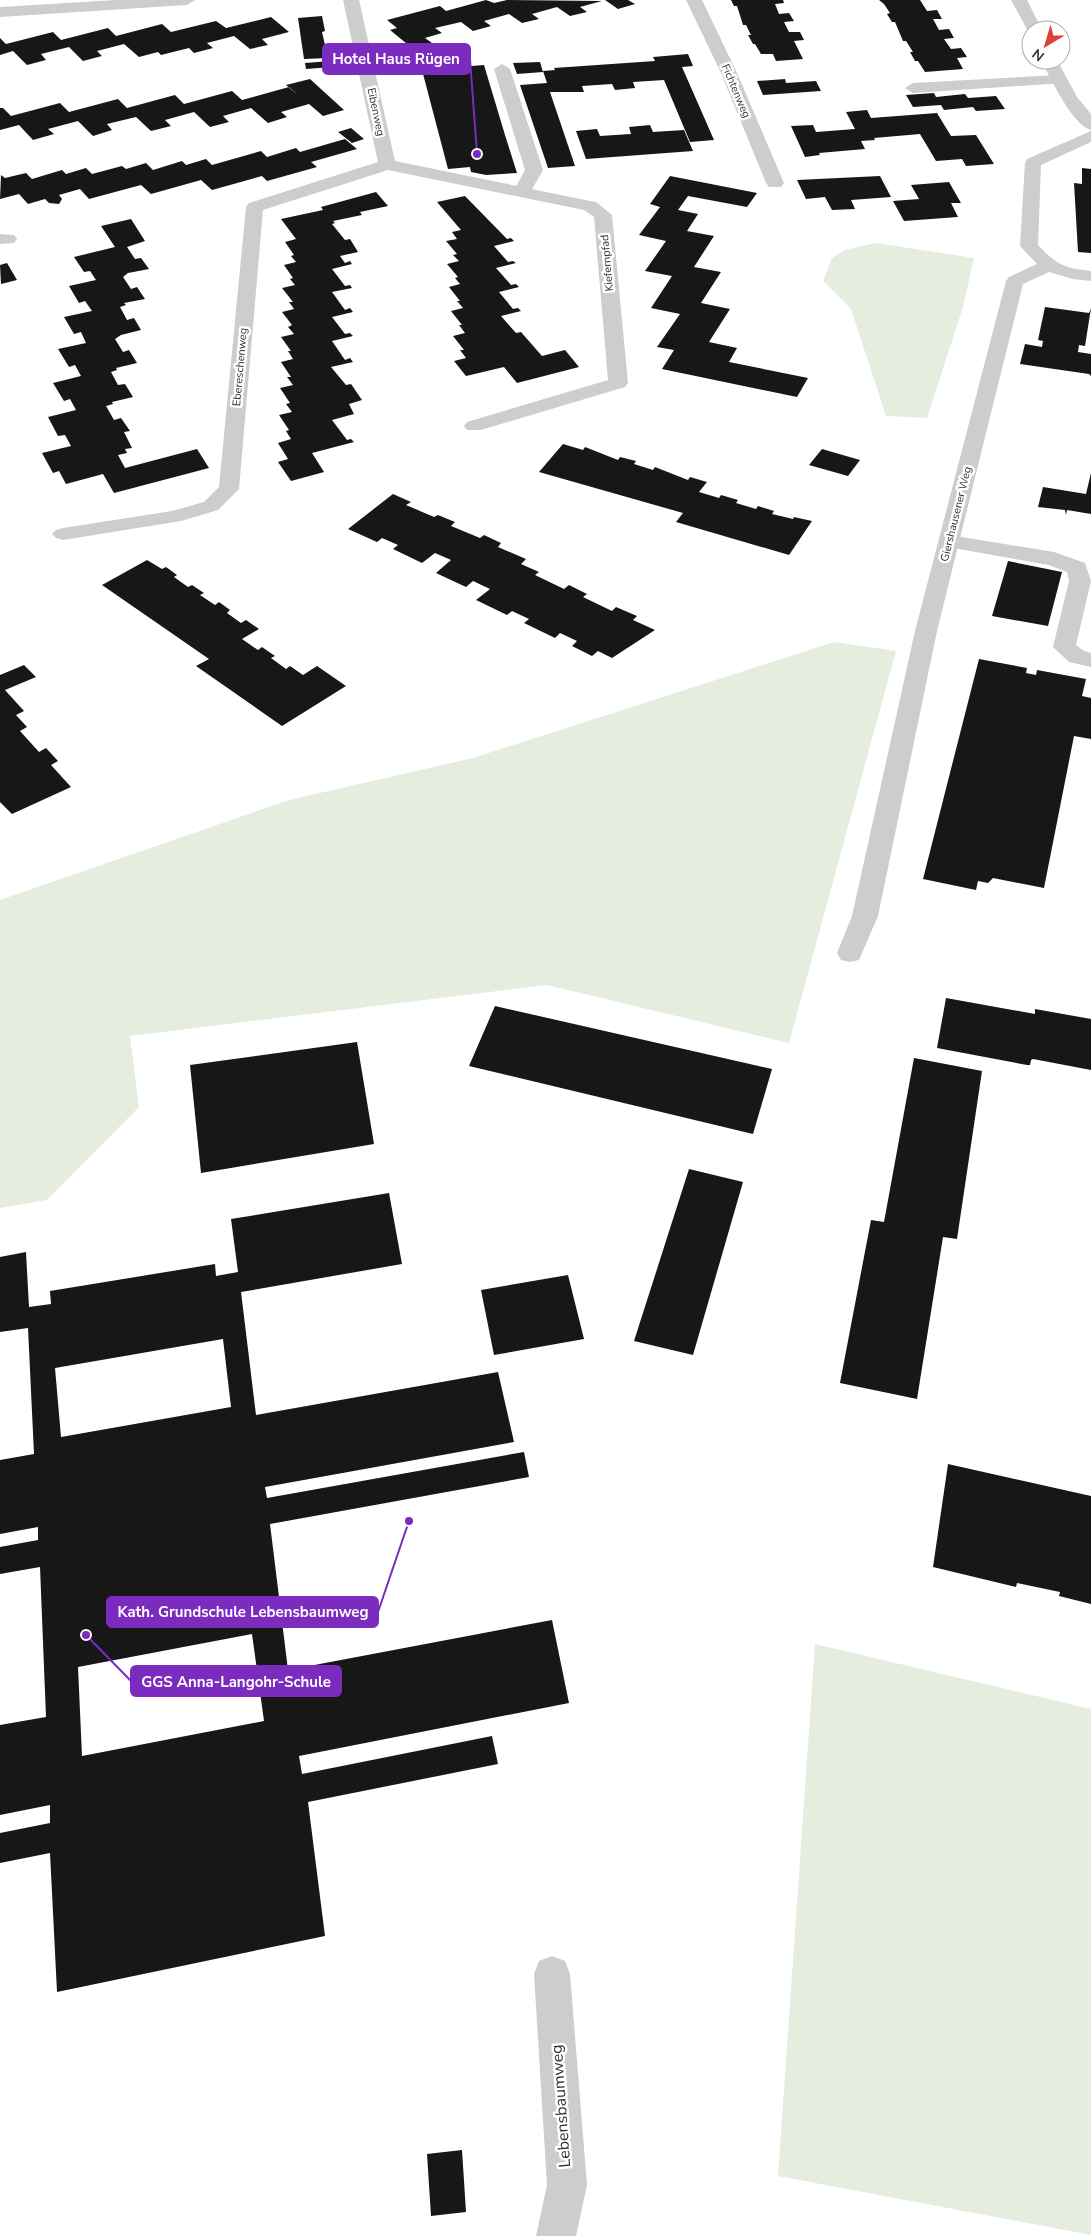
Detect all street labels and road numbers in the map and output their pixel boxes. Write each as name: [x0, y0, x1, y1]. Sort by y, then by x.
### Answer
street label: Fichtenweg: [718, 62, 754, 120]
street label: Eibenweg: [364, 87, 388, 137]
street label: Kiefernpfad: [597, 234, 617, 292]
street label: Ebereschenweg: [229, 327, 251, 407]
street label: Giershausener Weg: [937, 465, 975, 563]
street label: Lebensbaumweg: [546, 2044, 576, 2168]

